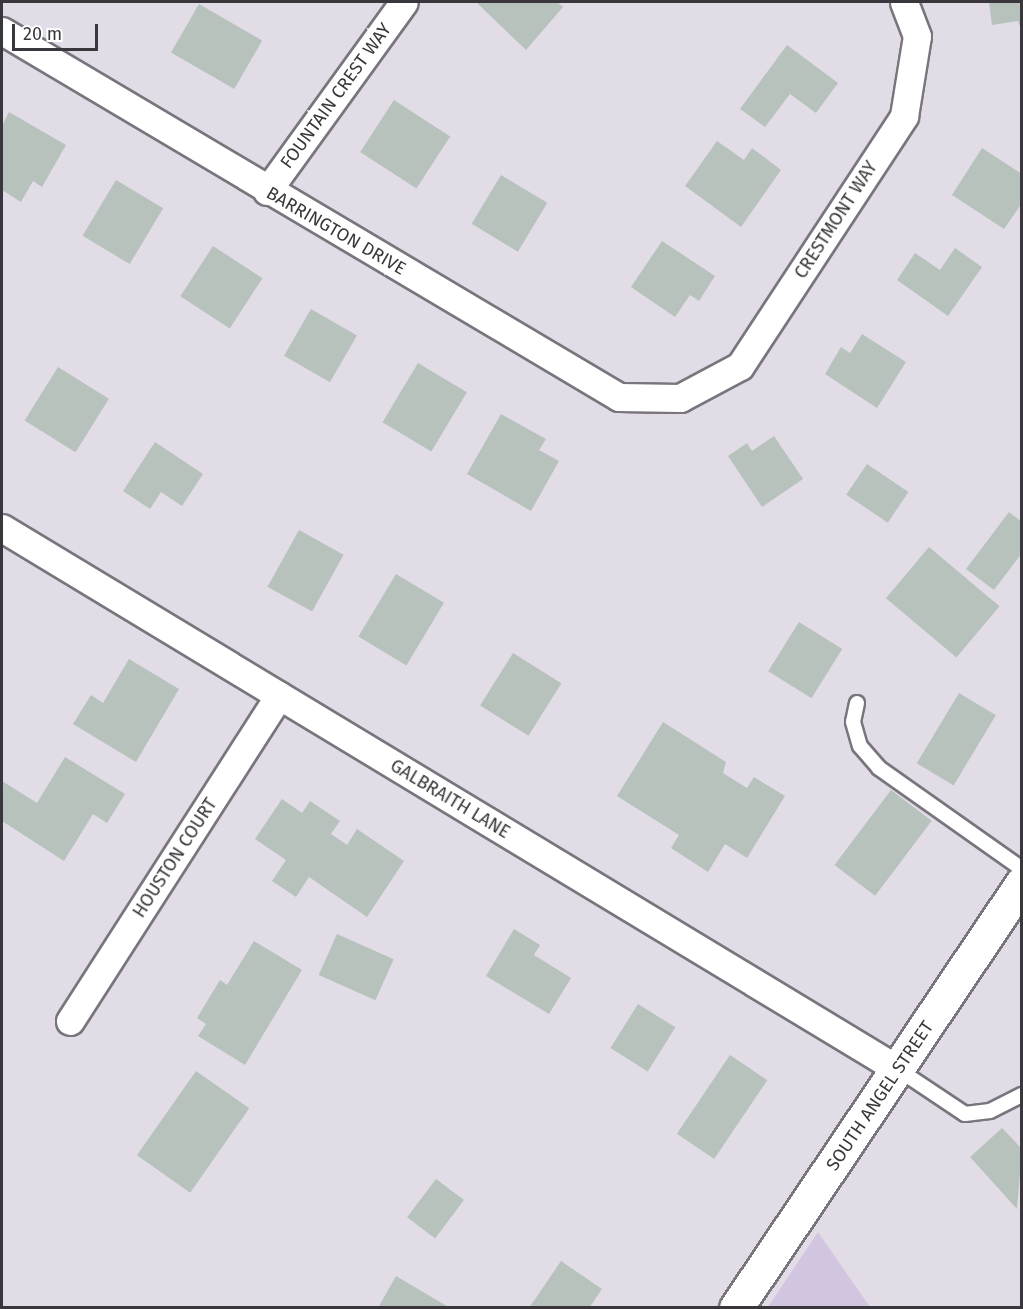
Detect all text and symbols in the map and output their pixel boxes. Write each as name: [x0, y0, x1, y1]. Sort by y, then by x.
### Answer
scale bar: [15, 12, 100, 50]
street label: FOUNTAIN CREST WAY: [276, 19, 396, 173]
text: 20 m: [23, 23, 62, 45]
street label: CRESTMONT WAY: [790, 157, 882, 283]
street label: BARRINGTON DRIVE: [263, 182, 409, 280]
street label: GALBRAITH LANE: [386, 755, 514, 843]
street label: HOUSTON COURT: [128, 794, 222, 922]
street label: SOUTH ANGEL STREET: [822, 1017, 938, 1175]

